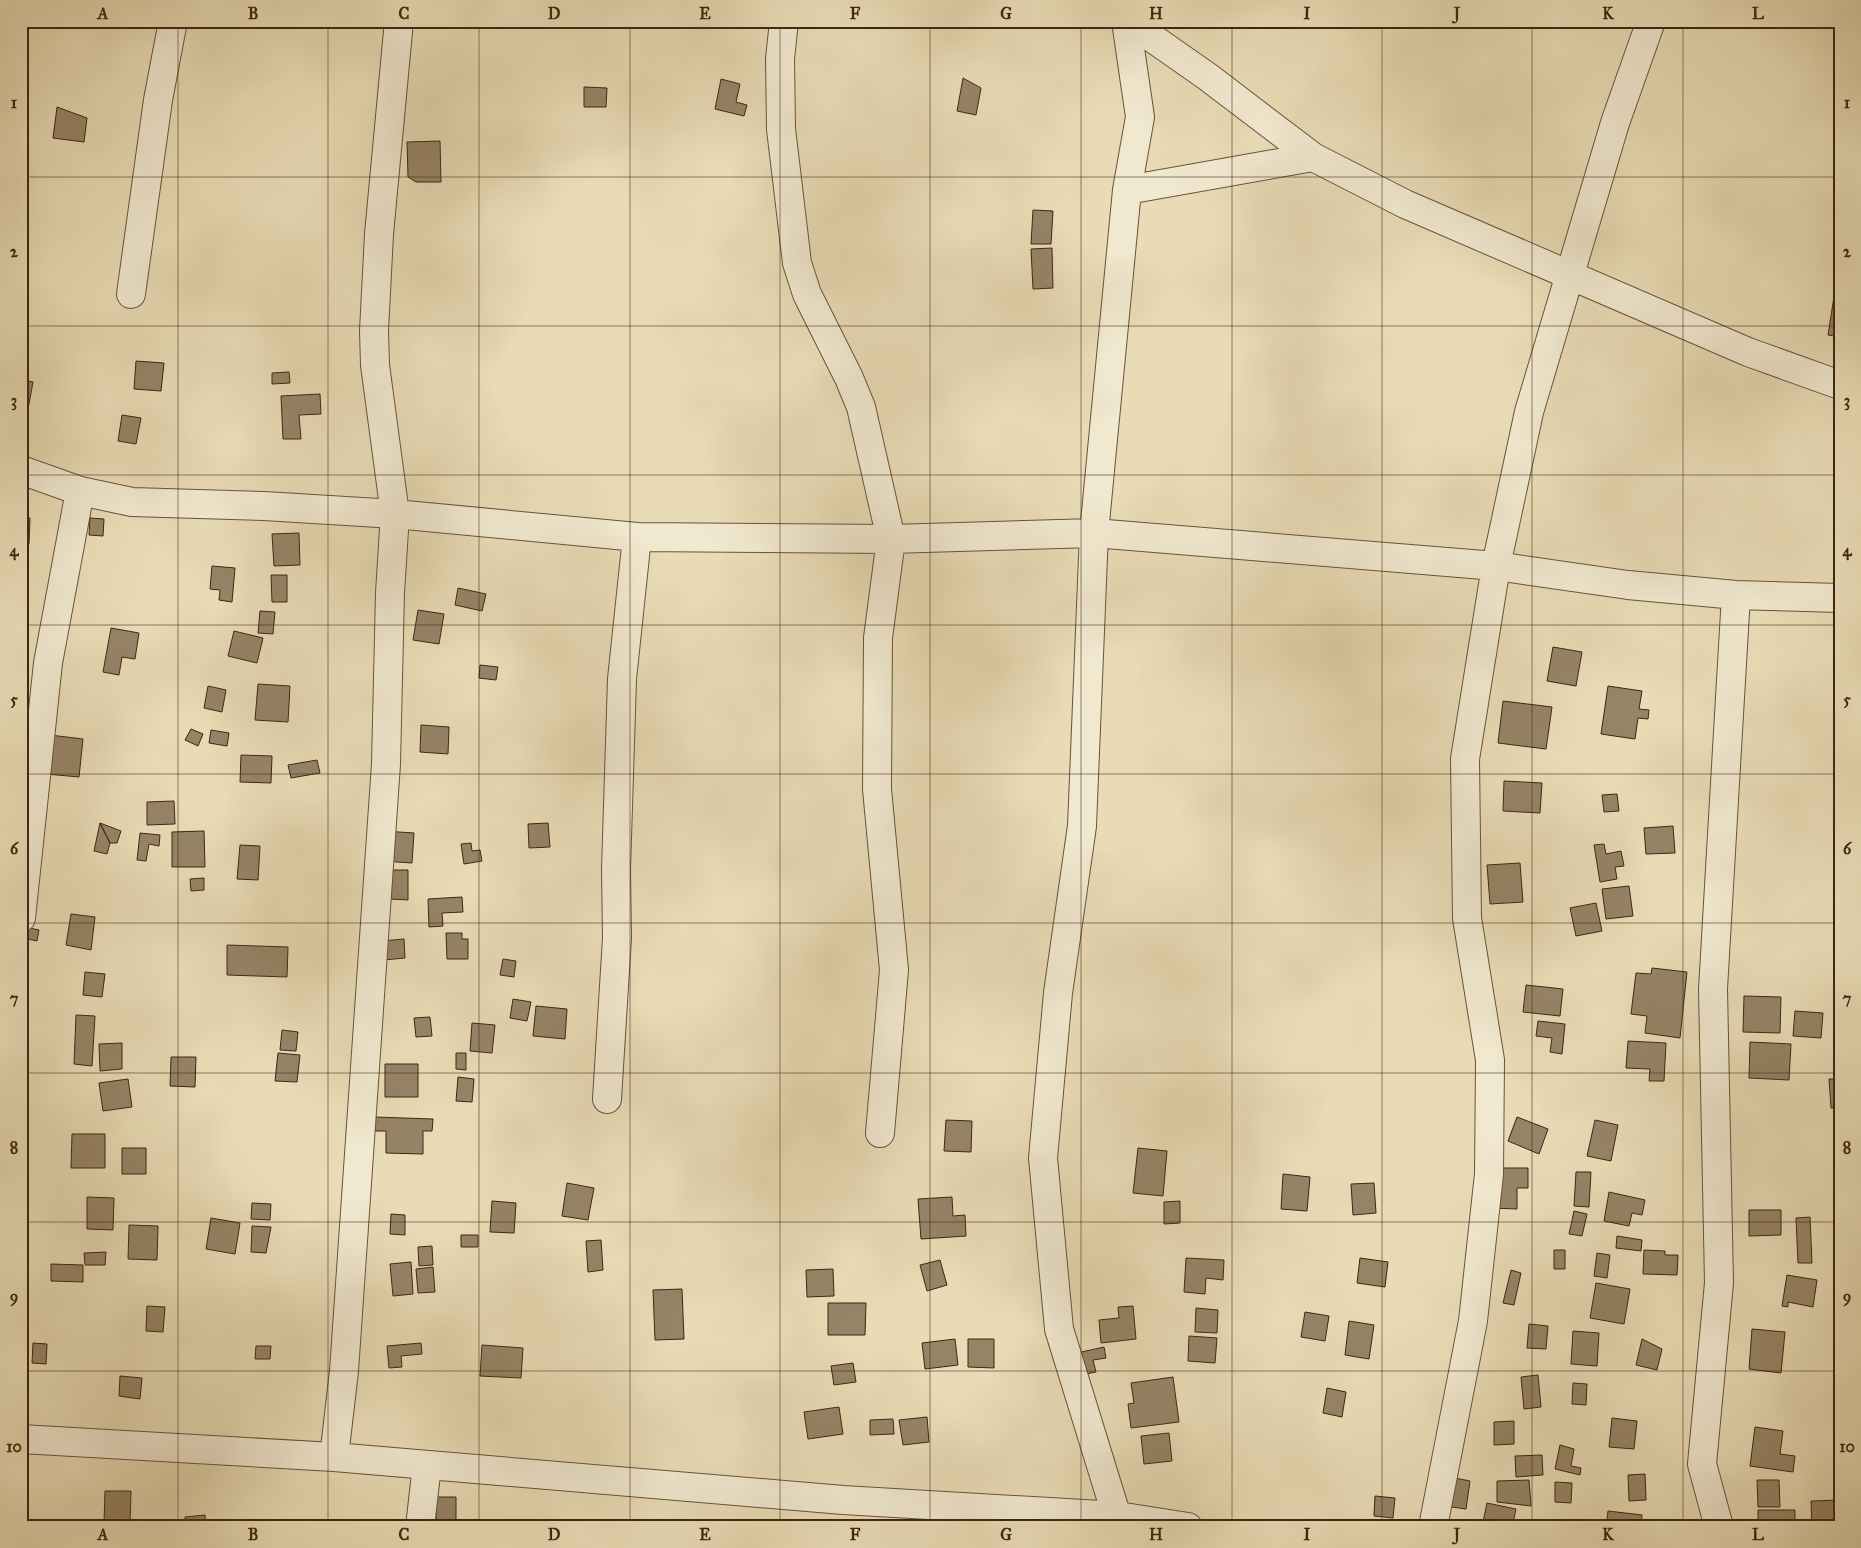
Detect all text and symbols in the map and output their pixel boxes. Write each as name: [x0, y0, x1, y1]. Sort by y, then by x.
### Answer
text: A: [97, 4, 109, 23]
text: B: [248, 4, 258, 23]
text: C: [399, 4, 410, 23]
text: D: [548, 4, 561, 23]
text: E: [699, 4, 711, 23]
text: F: [850, 4, 861, 23]
text: G: [1000, 4, 1012, 23]
text: H: [1149, 4, 1163, 23]
text: I: [1304, 4, 1311, 23]
text: J: [1452, 4, 1461, 24]
text: K: [1602, 4, 1614, 23]
text: L: [1752, 4, 1764, 23]
text: 1: [11, 93, 18, 112]
text: 1: [1844, 93, 1851, 112]
text: 2: [10, 242, 19, 261]
text: 2: [1843, 242, 1852, 261]
text: 3: [11, 391, 17, 411]
text: 3: [1844, 391, 1850, 411]
text: 4: [10, 541, 20, 561]
text: 4: [1843, 541, 1853, 561]
text: 5: [10, 690, 18, 709]
text: 5: [1843, 690, 1851, 709]
text: 6: [10, 839, 19, 858]
text: 6: [1843, 839, 1852, 858]
text: 7: [10, 989, 19, 1008]
text: 7: [1843, 989, 1852, 1008]
text: 8: [10, 1138, 18, 1157]
text: 8: [1843, 1138, 1851, 1157]
text: 9: [10, 1287, 18, 1307]
text: 9: [1843, 1287, 1851, 1307]
text: 10: [6, 1437, 22, 1456]
text: 10: [1839, 1437, 1855, 1456]
text: A: [97, 1525, 109, 1544]
text: B: [248, 1525, 258, 1544]
text: C: [399, 1525, 410, 1544]
text: D: [548, 1525, 561, 1544]
text: E: [699, 1525, 711, 1544]
text: F: [850, 1525, 861, 1544]
text: G: [1000, 1525, 1012, 1544]
text: H: [1149, 1525, 1163, 1544]
text: I: [1304, 1525, 1311, 1544]
text: J: [1452, 1525, 1461, 1545]
text: K: [1602, 1525, 1614, 1544]
text: L: [1752, 1525, 1764, 1544]

